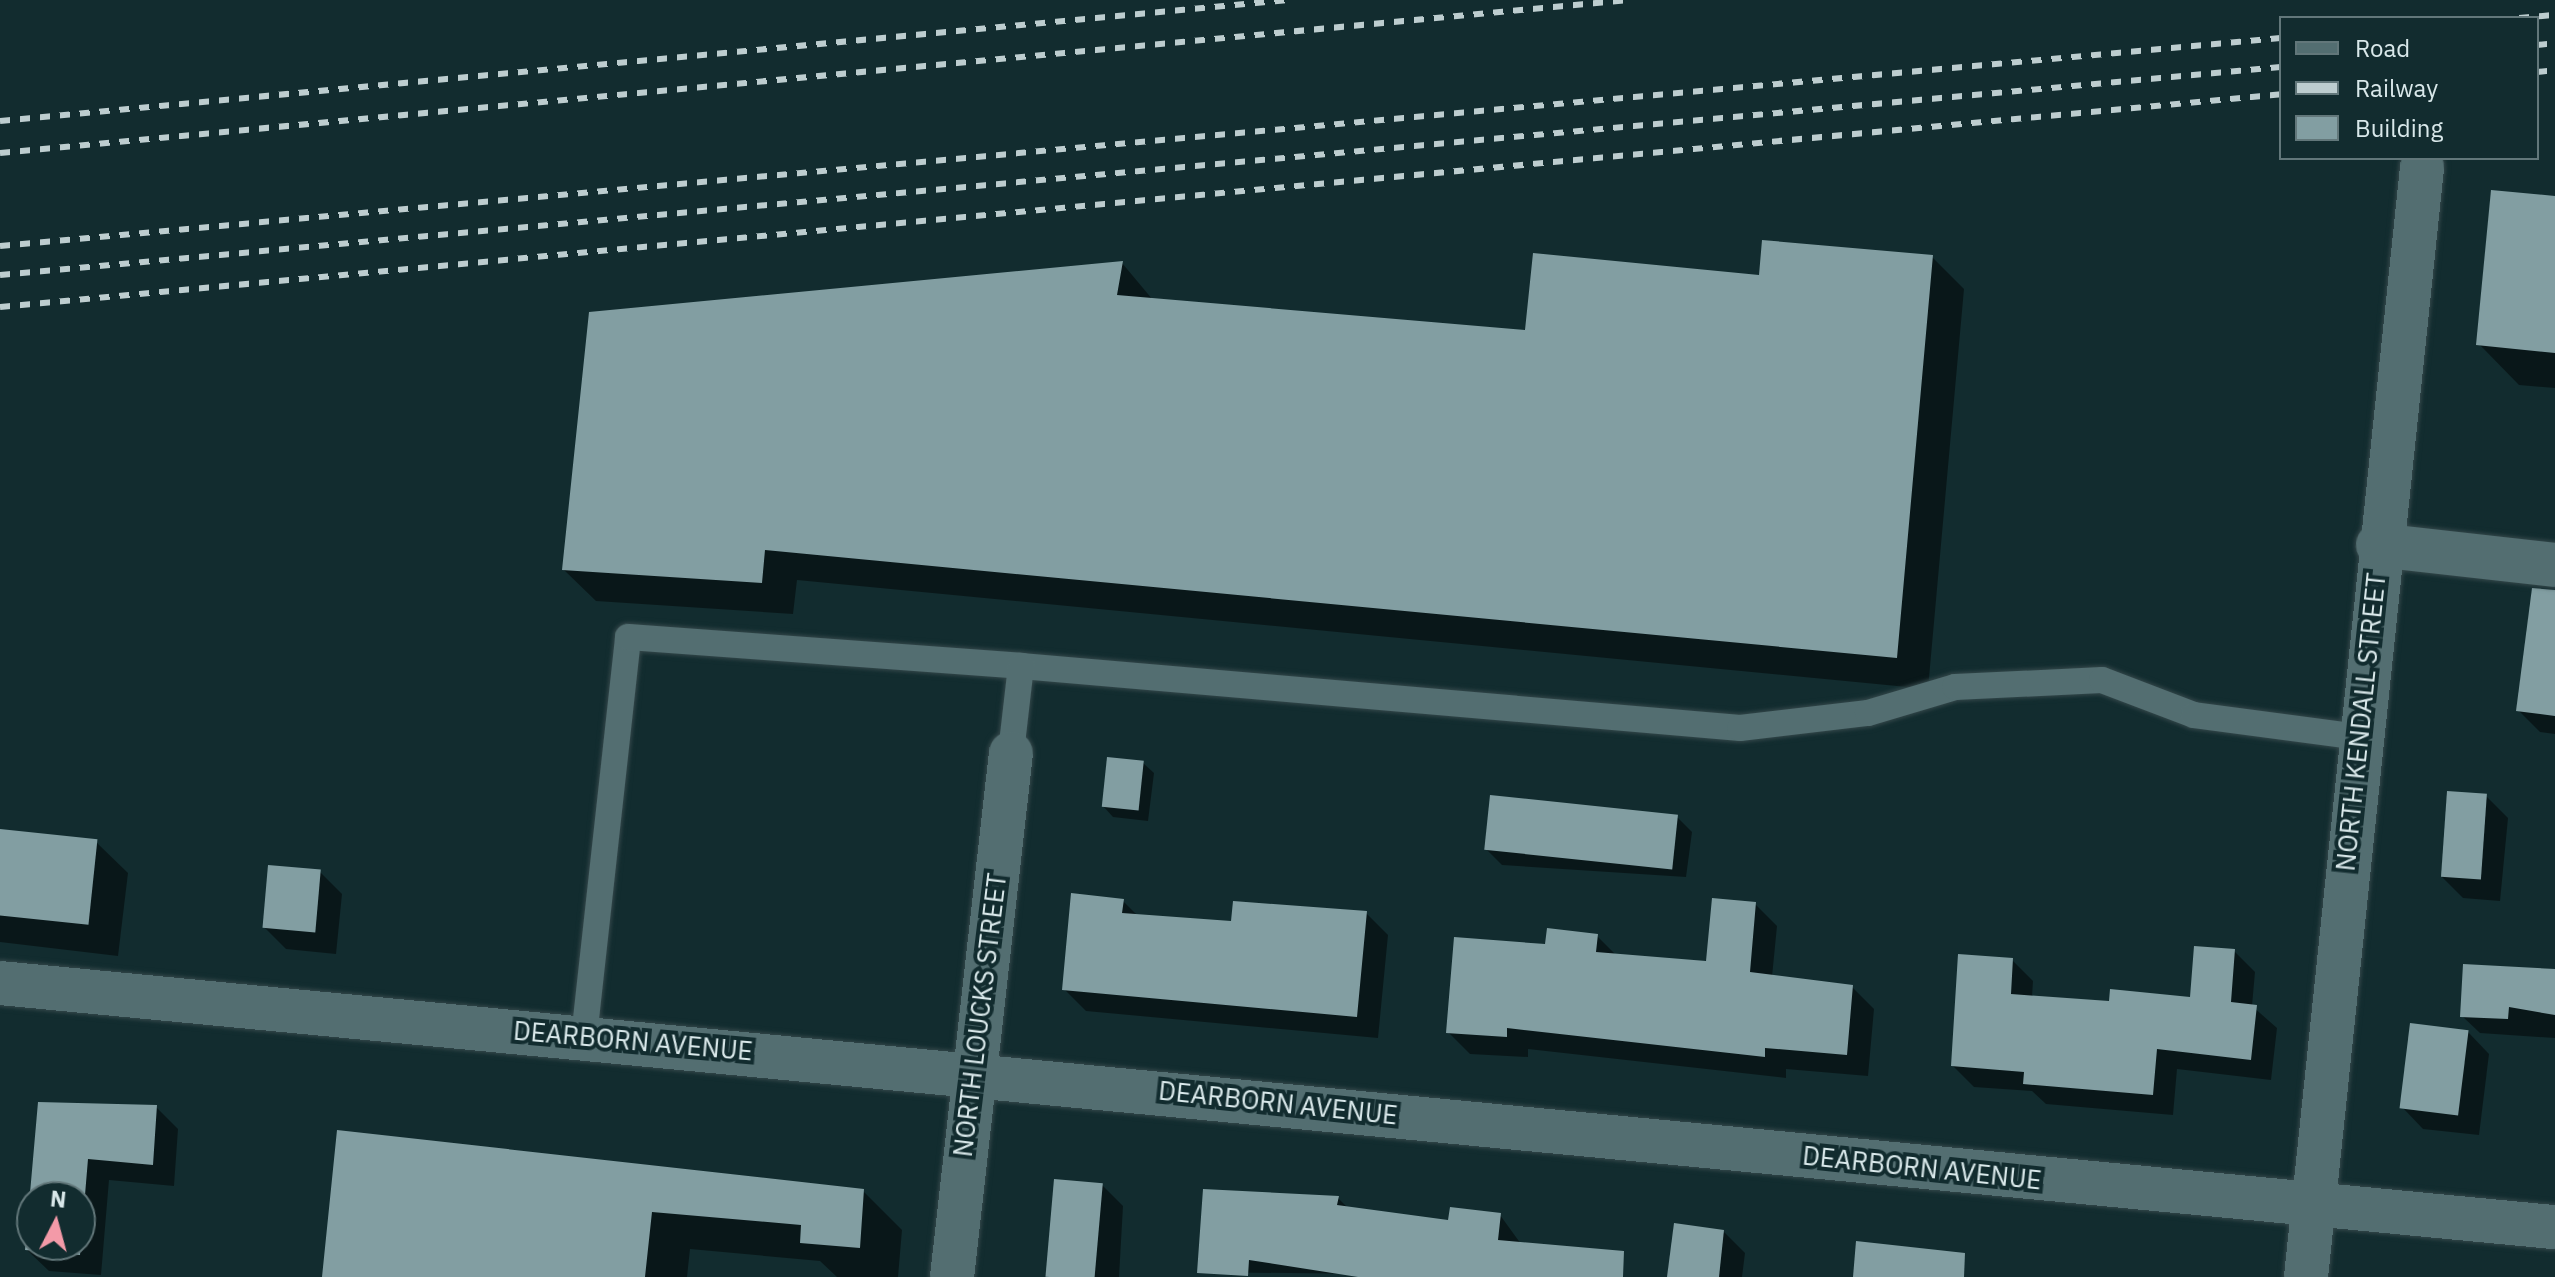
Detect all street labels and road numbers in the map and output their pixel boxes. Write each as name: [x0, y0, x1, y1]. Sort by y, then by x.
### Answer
street label: NORTH KENDALL STREET: [2330, 571, 2392, 873]
street label: NORTH LOUCKS STREET: [947, 871, 1013, 1159]
street label: DEARBORN AVENUE: [512, 1015, 754, 1067]
street label: DEARBORN AVENUE: [1157, 1075, 1399, 1131]
street label: DEARBORN AVENUE: [1801, 1140, 2043, 1196]

